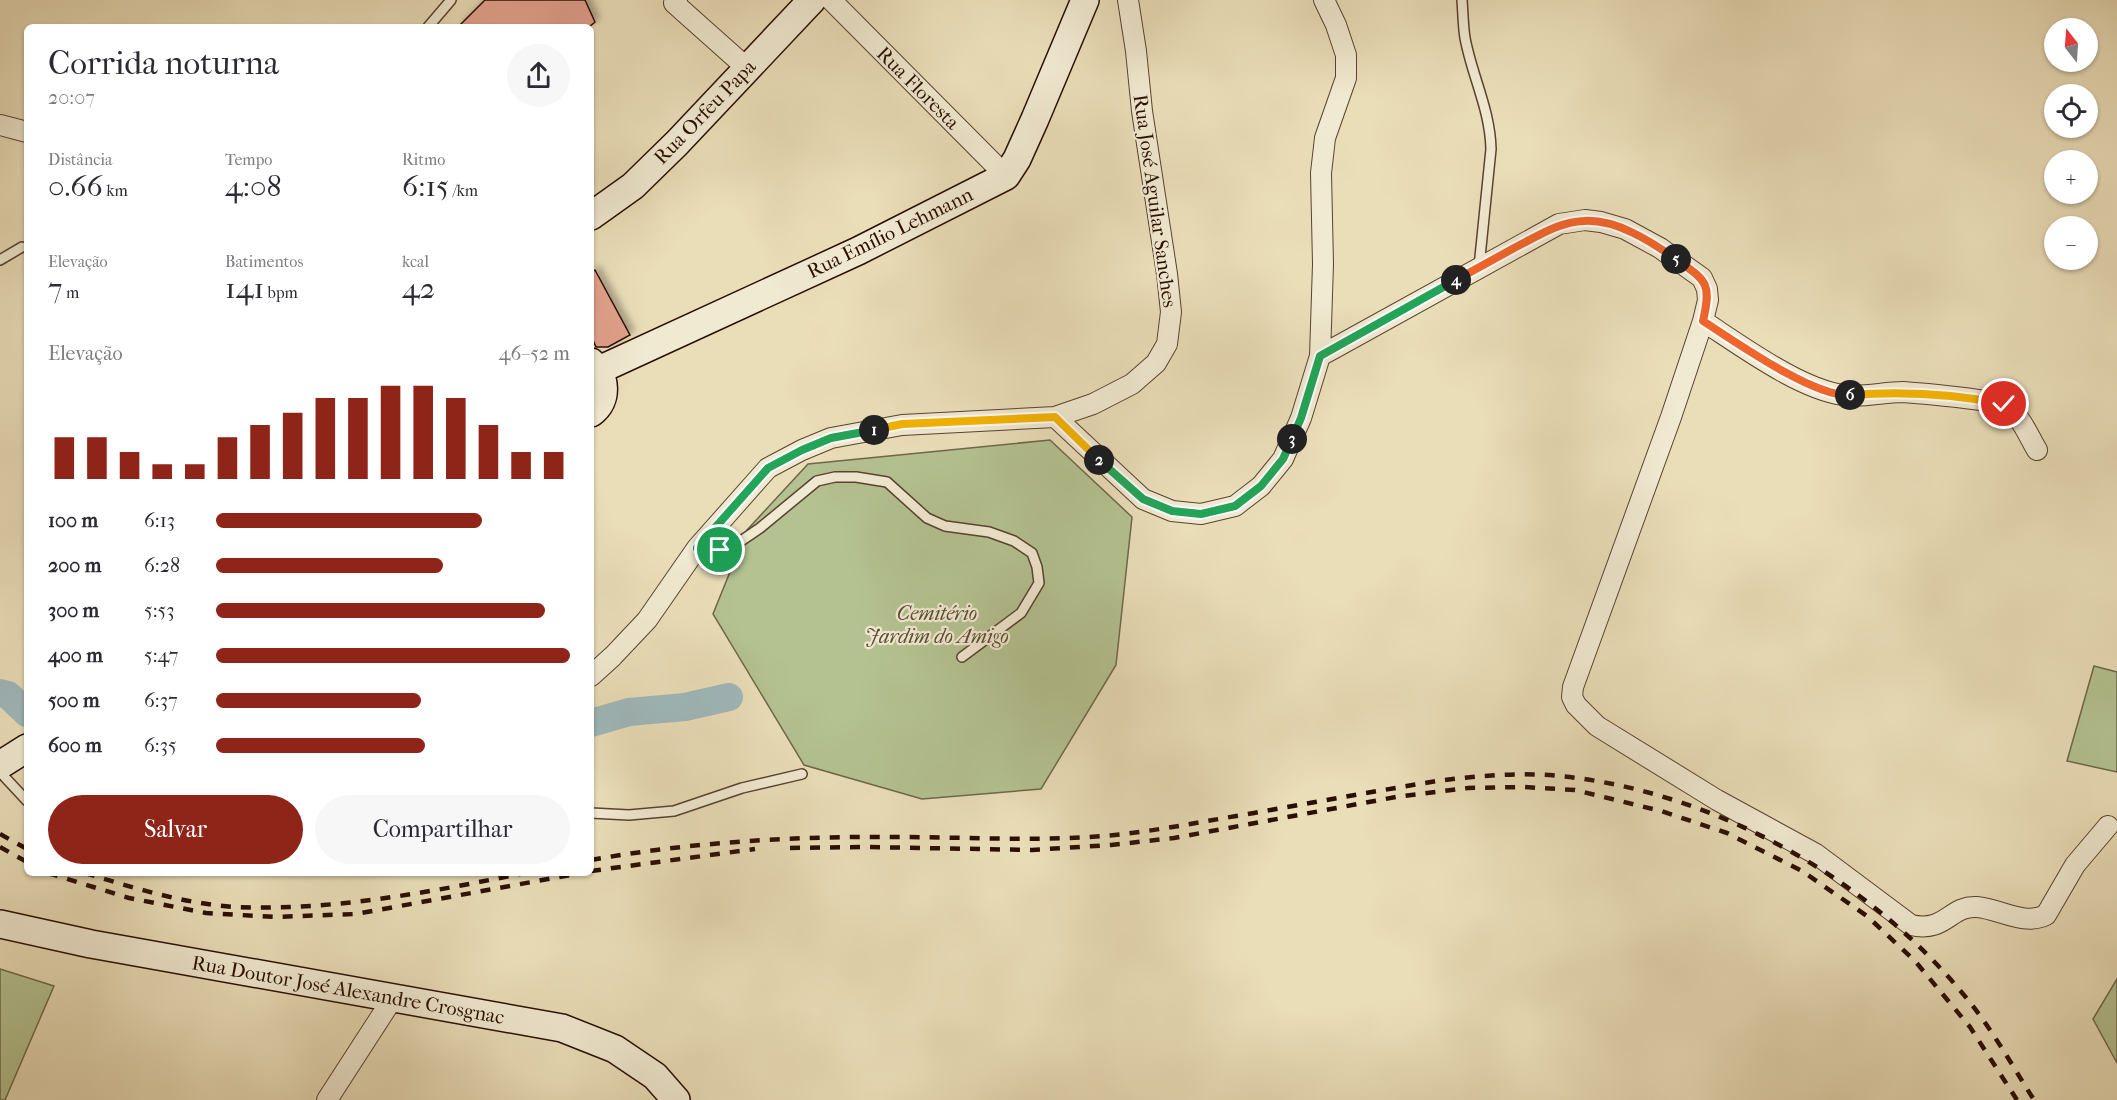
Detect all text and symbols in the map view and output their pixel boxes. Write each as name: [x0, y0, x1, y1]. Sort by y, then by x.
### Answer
north arrow: [2044, 18, 2098, 72]
map controls: [2044, 18, 2098, 270]
street label: Rua Floresta: [872, 42, 965, 135]
text: Corrida noturna: [48, 44, 279, 83]
button: share: [507, 44, 570, 107]
street label: Rua Orfeu Papa: [649, 54, 761, 169]
button: locate: [2044, 84, 2098, 138]
text: 20:07: [48, 86, 95, 109]
street label: Rua José Aguilar Sanches: [1129, 93, 1181, 309]
text: Distância: [48, 150, 112, 169]
text: Tempo: [225, 150, 272, 169]
text: Ritmo: [402, 150, 445, 169]
button: +: [2044, 150, 2098, 204]
text: 0.66: [48, 169, 103, 204]
text: 4:08: [225, 169, 282, 204]
text: 6:15: [402, 169, 449, 204]
text: km: [103, 181, 128, 200]
text: /km: [449, 181, 478, 200]
street label: Rua Emílio Lehmann: [803, 183, 977, 283]
button: −: [2044, 216, 2098, 270]
pin: 5: [1661, 244, 1691, 274]
text: 5: [1673, 249, 1679, 268]
text: Elevação: [48, 252, 108, 271]
text: Batimentos: [225, 252, 303, 271]
text: kcal: [402, 252, 429, 271]
pin: 4: [1441, 265, 1471, 295]
text: 4: [1451, 270, 1461, 289]
text: 7: [48, 271, 62, 306]
text: 141: [225, 271, 264, 306]
text: 42: [402, 271, 435, 306]
text: m: [62, 283, 79, 302]
text: bpm: [264, 283, 298, 302]
text: Elevação: [48, 342, 123, 365]
text: 46–52 m: [499, 342, 570, 365]
pin: [1978, 378, 2029, 429]
pin: 6: [1835, 380, 1865, 410]
text: 6: [1846, 385, 1854, 404]
icon: check: [1987, 387, 2020, 420]
pin: 1: [859, 415, 889, 445]
text: 1: [871, 420, 877, 439]
pin: 3: [1277, 424, 1307, 454]
text: 3: [1289, 429, 1295, 448]
pin: 2: [1084, 445, 1114, 475]
text: 2: [1095, 450, 1103, 469]
text: 100 m: [48, 509, 98, 532]
text: 6:13: [144, 509, 175, 532]
pin: [694, 524, 745, 575]
icon: arrive: [703, 533, 736, 566]
text: 200 m: [48, 554, 101, 577]
text: 6:28: [144, 554, 180, 577]
text: 300 m: [48, 599, 99, 622]
text: 5:53: [144, 599, 174, 622]
park label: Cemitério Jardim do Amigo: [865, 602, 1009, 648]
text: 400 m: [48, 644, 103, 667]
text: 5:47: [144, 644, 178, 667]
text: 500 m: [48, 689, 100, 712]
text: 6:37: [144, 689, 178, 712]
text: 600 m: [48, 734, 102, 757]
text: 6:35: [144, 734, 177, 757]
button: Salvar: [48, 795, 303, 864]
button: Compartilhar: [315, 795, 570, 864]
street label: Rua Doutor José Alexandre Crosgnac: [190, 951, 506, 1029]

